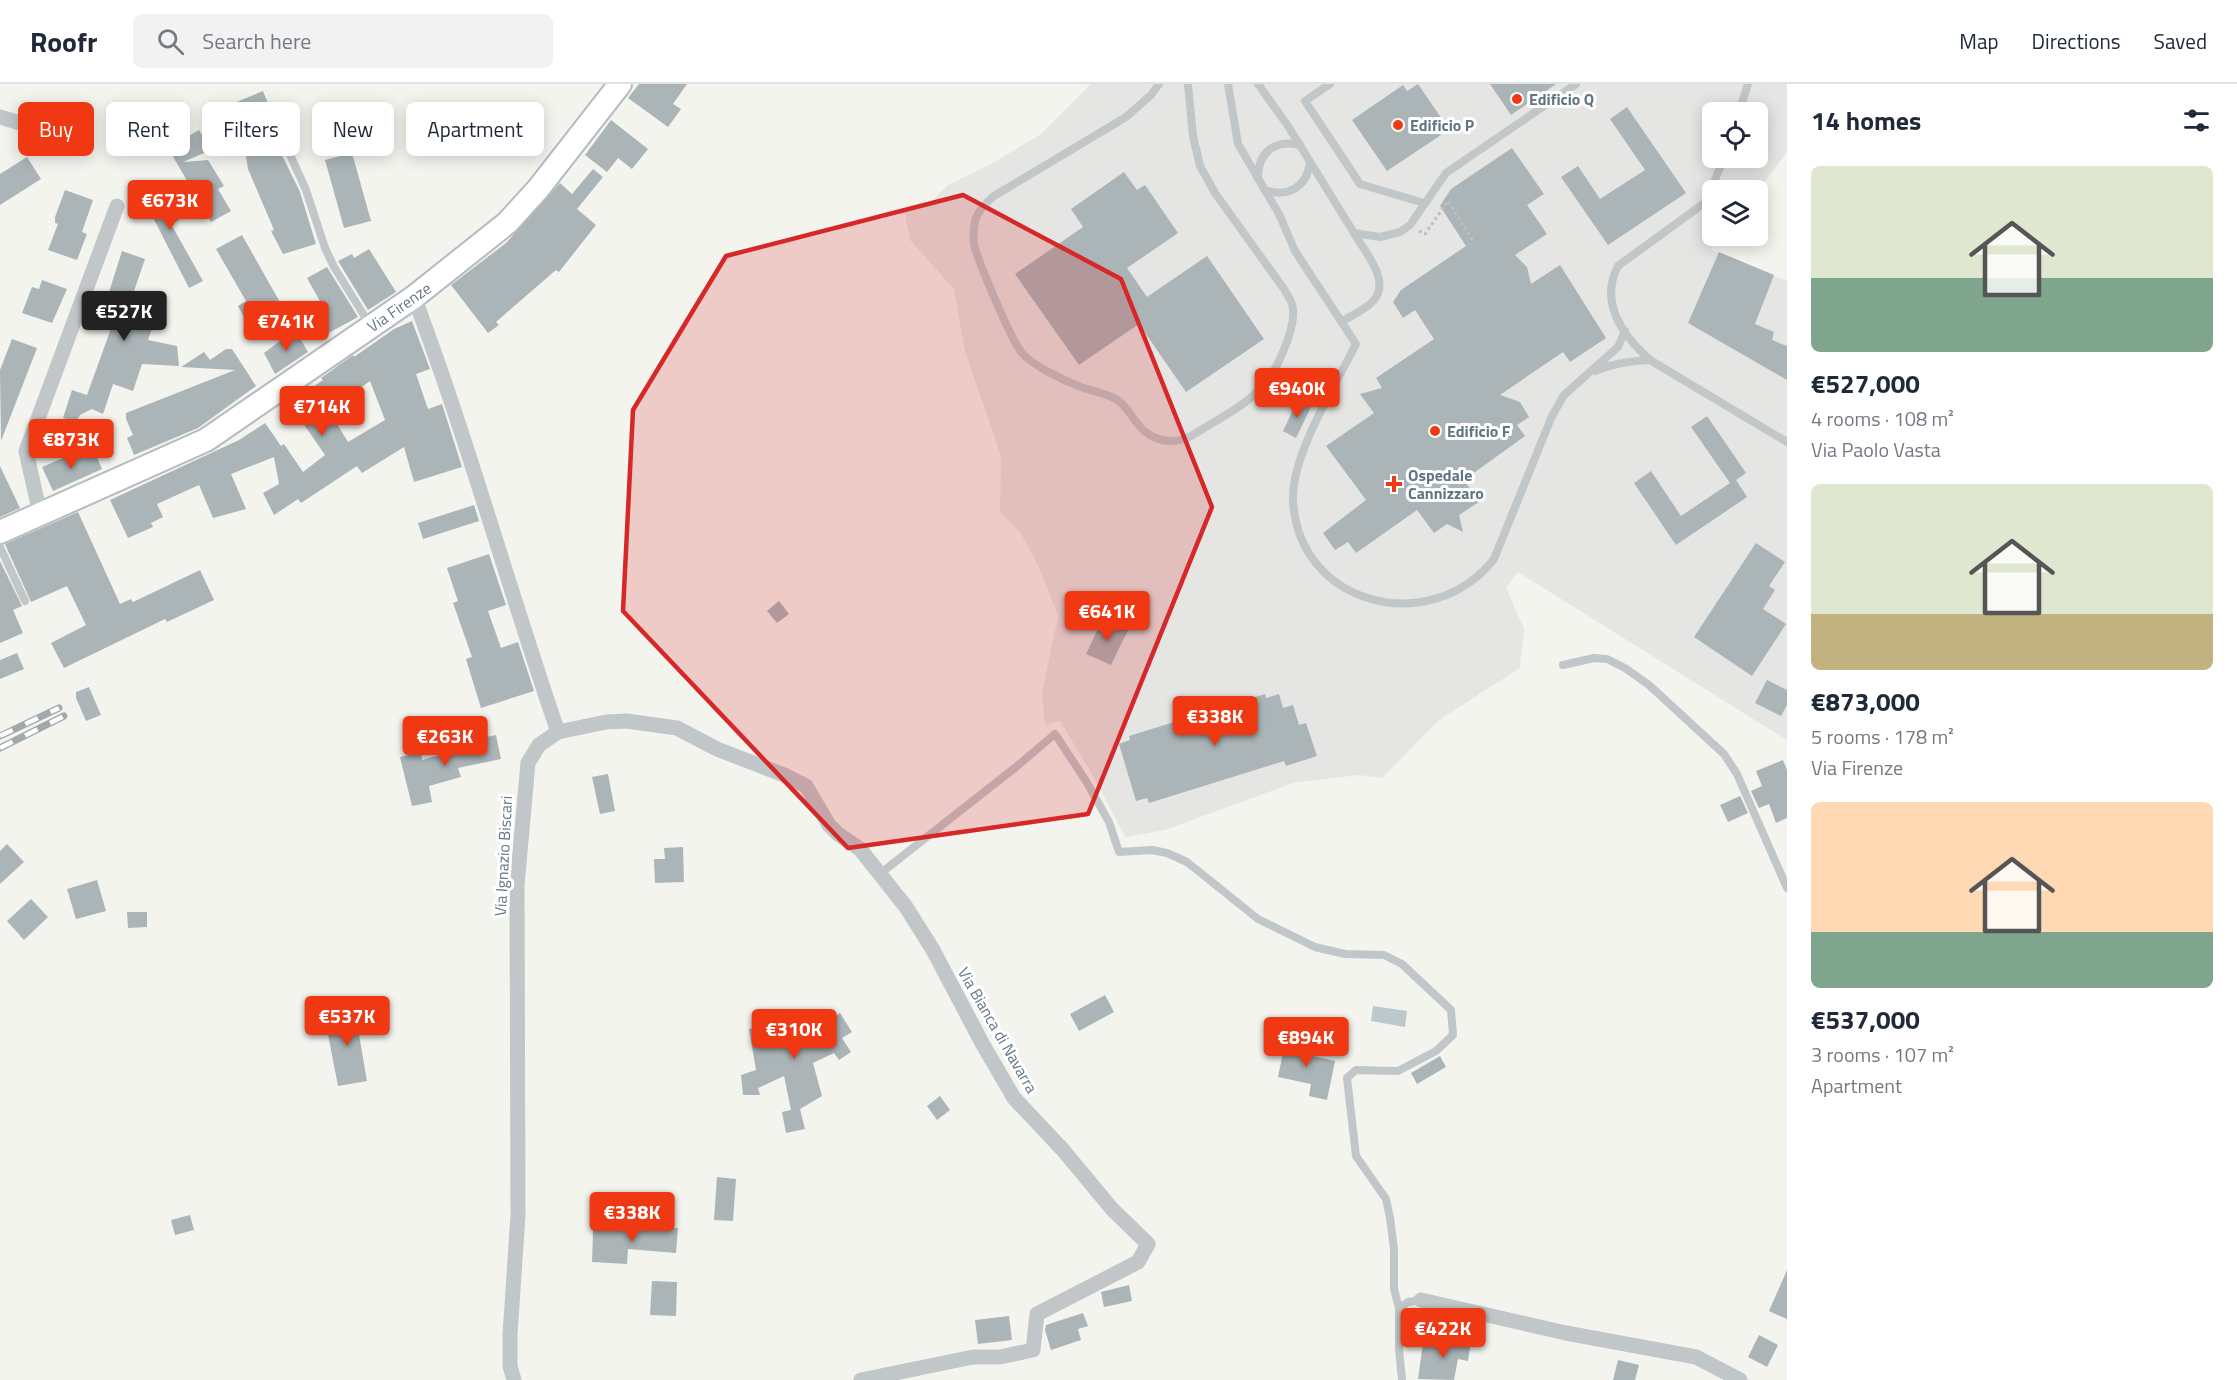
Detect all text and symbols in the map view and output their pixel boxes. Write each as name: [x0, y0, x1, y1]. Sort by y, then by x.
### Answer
search box: [133, 14, 553, 68]
text: Roofr: [30, 20, 97, 63]
text: Search here: [202, 24, 311, 58]
icon: search: [154, 25, 187, 58]
text: Map: [1959, 25, 1999, 57]
text: Directions: [2032, 25, 2121, 57]
text: Saved: [2154, 25, 2207, 57]
place label: Edificio Q: [1529, 87, 1594, 111]
marker: Edificio Q: [1510, 92, 1524, 106]
text: 14 homes: [1811, 101, 1921, 140]
chip: Buy: [18, 102, 94, 156]
chip: Rent: [106, 102, 190, 156]
chip: Filters: [202, 102, 300, 156]
chip: New: [312, 102, 394, 156]
chip: Apartment: [406, 102, 544, 156]
map controls: [1702, 102, 1768, 246]
button: locate: [1702, 102, 1768, 168]
icon: filters: [2180, 104, 2213, 137]
place label: Edificio P: [1410, 113, 1475, 137]
marker: Edificio P: [1391, 118, 1405, 132]
pin: €673K: [128, 180, 212, 231]
button: layers: [1702, 180, 1768, 246]
text: €673K: [142, 184, 198, 215]
icon: home: [1958, 205, 2066, 313]
street label: Via Firenze: [362, 276, 436, 338]
pin: €527K: [82, 291, 166, 342]
text: €527K: [96, 295, 152, 326]
pin: €741K: [244, 301, 328, 352]
text: €741K: [258, 305, 314, 336]
text: €527,000: [1811, 364, 1920, 403]
pin: €940K: [1255, 368, 1339, 419]
text: €940K: [1269, 372, 1325, 403]
pin: €714K: [280, 386, 364, 437]
text: €714K: [294, 390, 350, 421]
text: 4 rooms · 108 m²: [1811, 403, 1954, 434]
pin: €873K: [29, 419, 113, 470]
place label: Edificio F: [1447, 419, 1511, 443]
text: €873K: [43, 423, 99, 454]
marker: Edificio F: [1428, 424, 1442, 438]
text: Via Paolo Vasta: [1811, 434, 1941, 465]
place label: Ospedale Cannizzaro: [1408, 463, 1484, 505]
marker: Ospedale Cannizzaro: [1385, 475, 1403, 493]
icon: home: [1958, 523, 2066, 631]
pin: €641K: [1065, 591, 1149, 642]
text: €641K: [1079, 595, 1135, 626]
text: €873,000: [1811, 682, 1920, 721]
pin: €338K: [1173, 696, 1257, 747]
text: €338K: [1187, 700, 1243, 731]
pin: €263K: [403, 716, 487, 767]
text: €263K: [417, 720, 473, 751]
text: 5 rooms · 178 m²: [1811, 721, 1954, 752]
text: Via Firenze: [1811, 752, 1903, 783]
street label: Via Ignazio Biscari: [488, 795, 518, 917]
icon: home: [1958, 841, 2066, 949]
street label: Via Bianca di Navarra: [952, 963, 1044, 1097]
pin: €537K: [305, 996, 389, 1047]
text: €537K: [319, 1000, 375, 1031]
text: €537,000: [1811, 1000, 1920, 1039]
pin: €310K: [752, 1009, 836, 1060]
text: €310K: [766, 1013, 822, 1044]
pin: €894K: [1264, 1017, 1348, 1068]
text: €894K: [1278, 1021, 1334, 1052]
text: 3 rooms · 107 m²: [1811, 1039, 1954, 1070]
text: Apartment: [1811, 1070, 1902, 1101]
pin: €338K: [590, 1192, 674, 1243]
text: €338K: [604, 1196, 660, 1227]
pin: €422K: [1401, 1308, 1485, 1359]
text: €422K: [1415, 1312, 1471, 1343]

